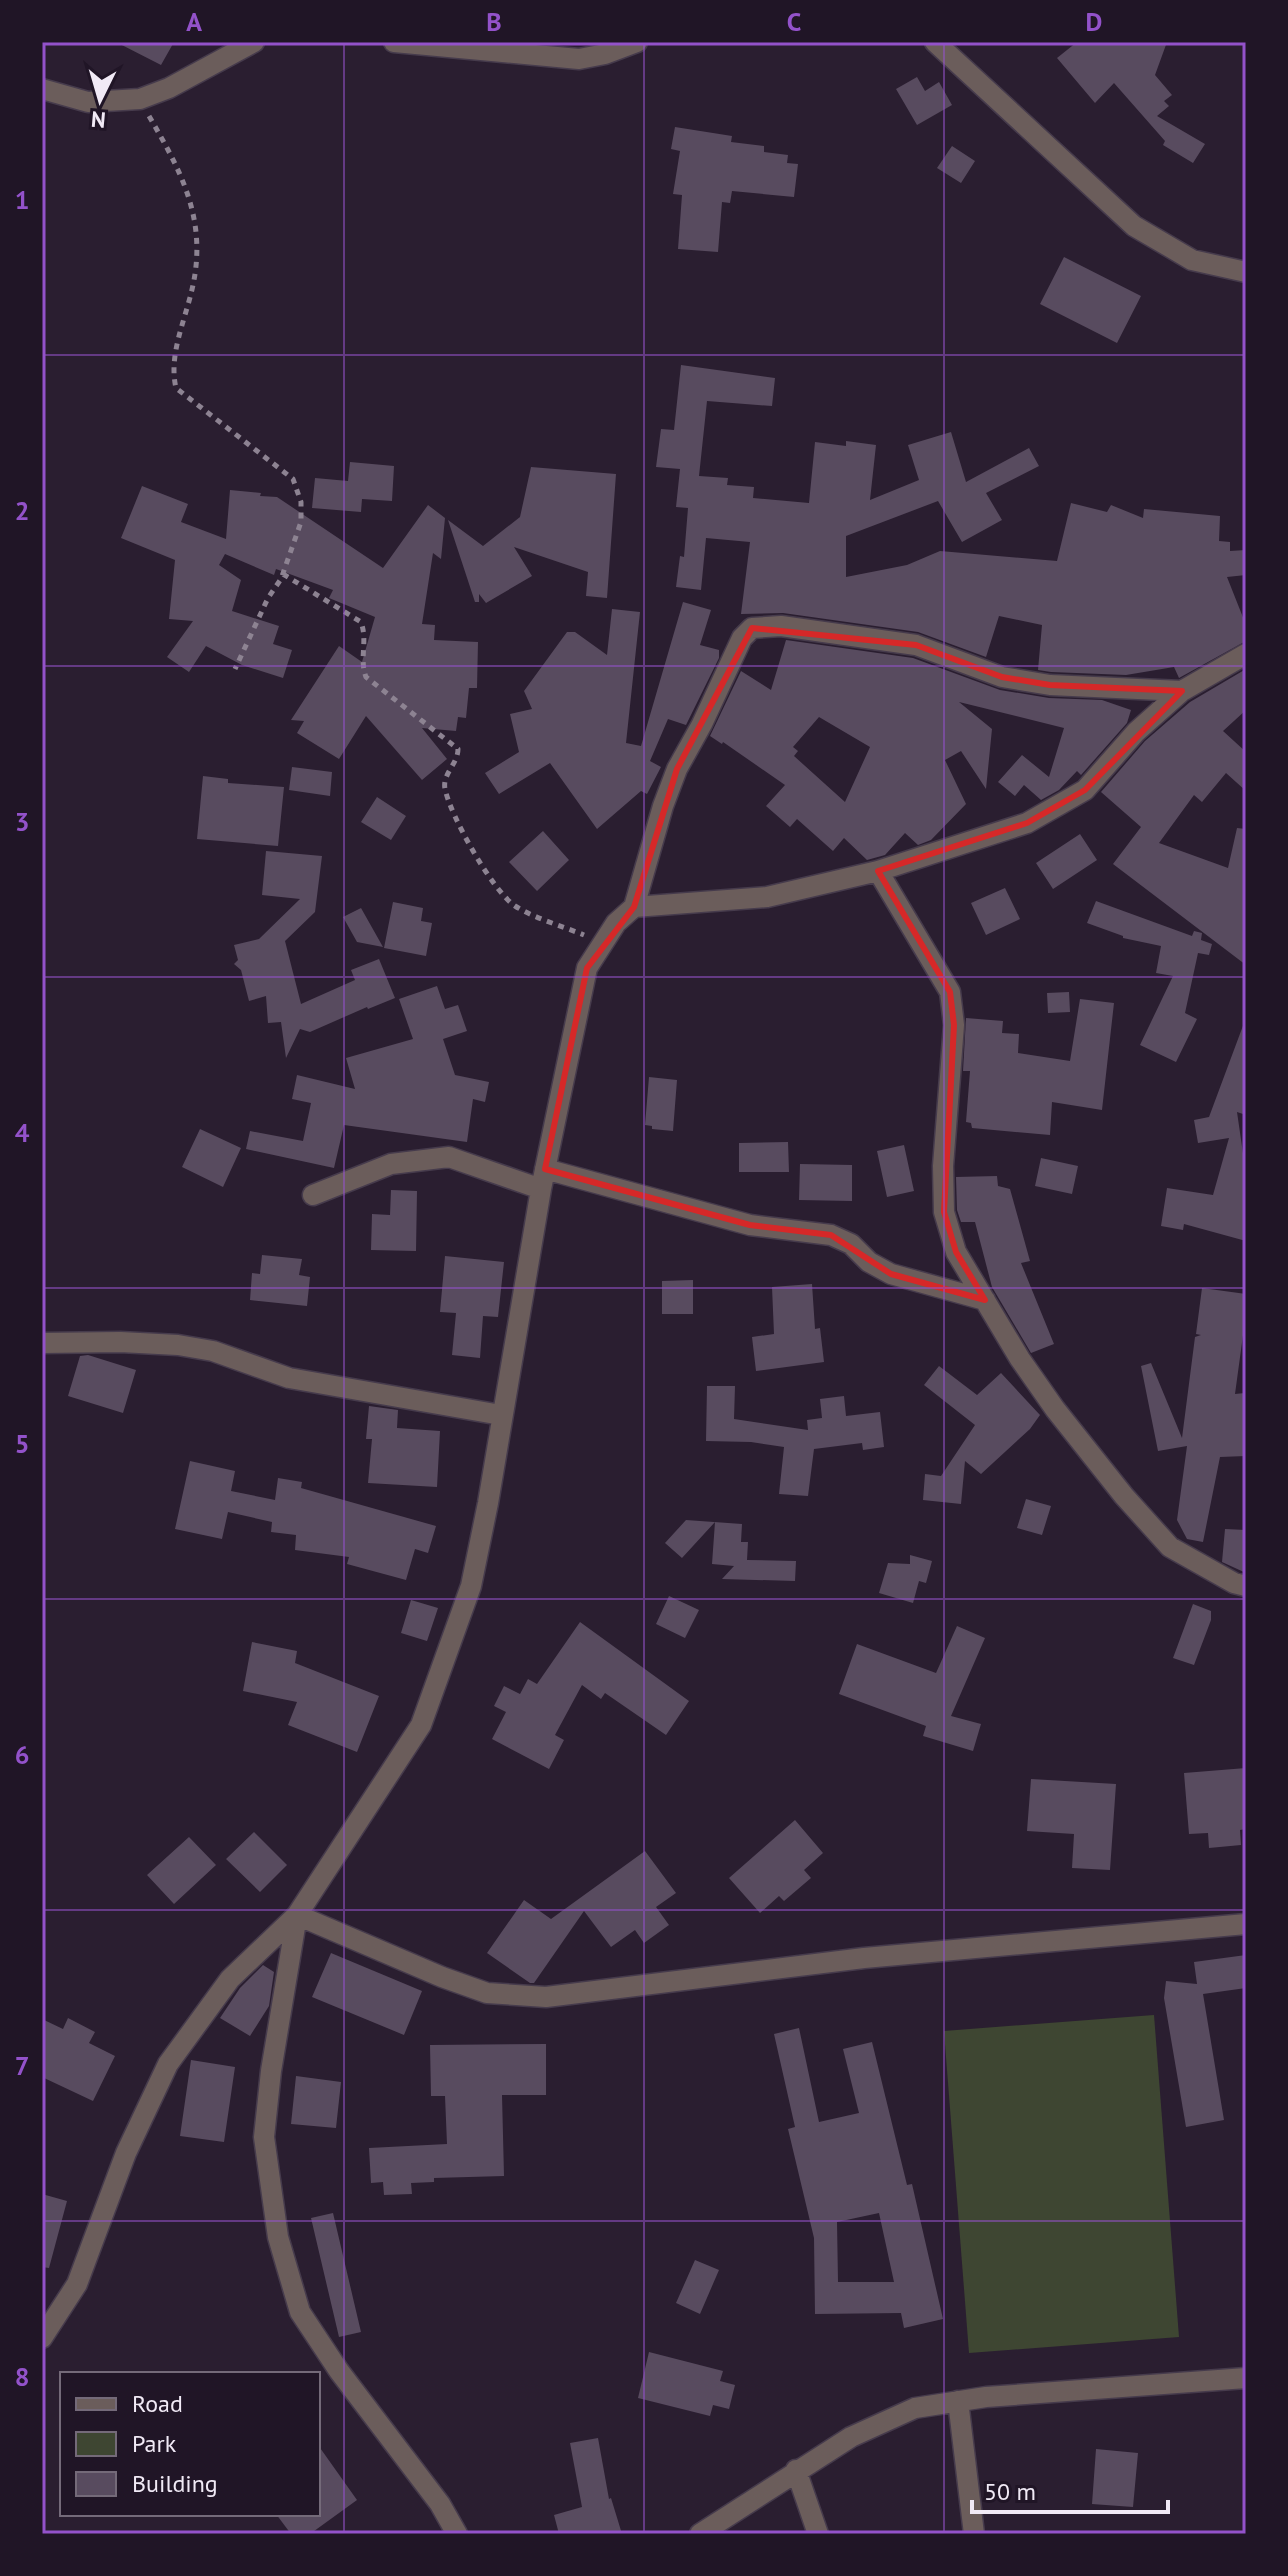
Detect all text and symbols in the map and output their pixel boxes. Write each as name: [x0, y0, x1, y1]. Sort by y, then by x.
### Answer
text: A: [186, 5, 202, 38]
text: B: [486, 5, 502, 38]
text: C: [787, 5, 801, 38]
text: D: [1086, 5, 1102, 38]
north arrow: [60, 60, 140, 140]
text: N: [90, 105, 107, 135]
text: 1: [15, 183, 29, 216]
text: 2: [15, 494, 29, 527]
text: 3: [15, 805, 29, 838]
text: 4: [15, 1116, 30, 1149]
text: 5: [15, 1427, 29, 1460]
text: 6: [15, 1738, 29, 1771]
text: 7: [15, 2049, 29, 2082]
text: 8: [15, 2360, 29, 2393]
legend: [60, 2372, 320, 2516]
text: Road: [132, 2388, 183, 2419]
text: Park: [132, 2428, 177, 2459]
scale bar: [972, 2464, 1168, 2514]
text: Building: [132, 2468, 218, 2499]
text: 50 m: [984, 2476, 1036, 2507]

